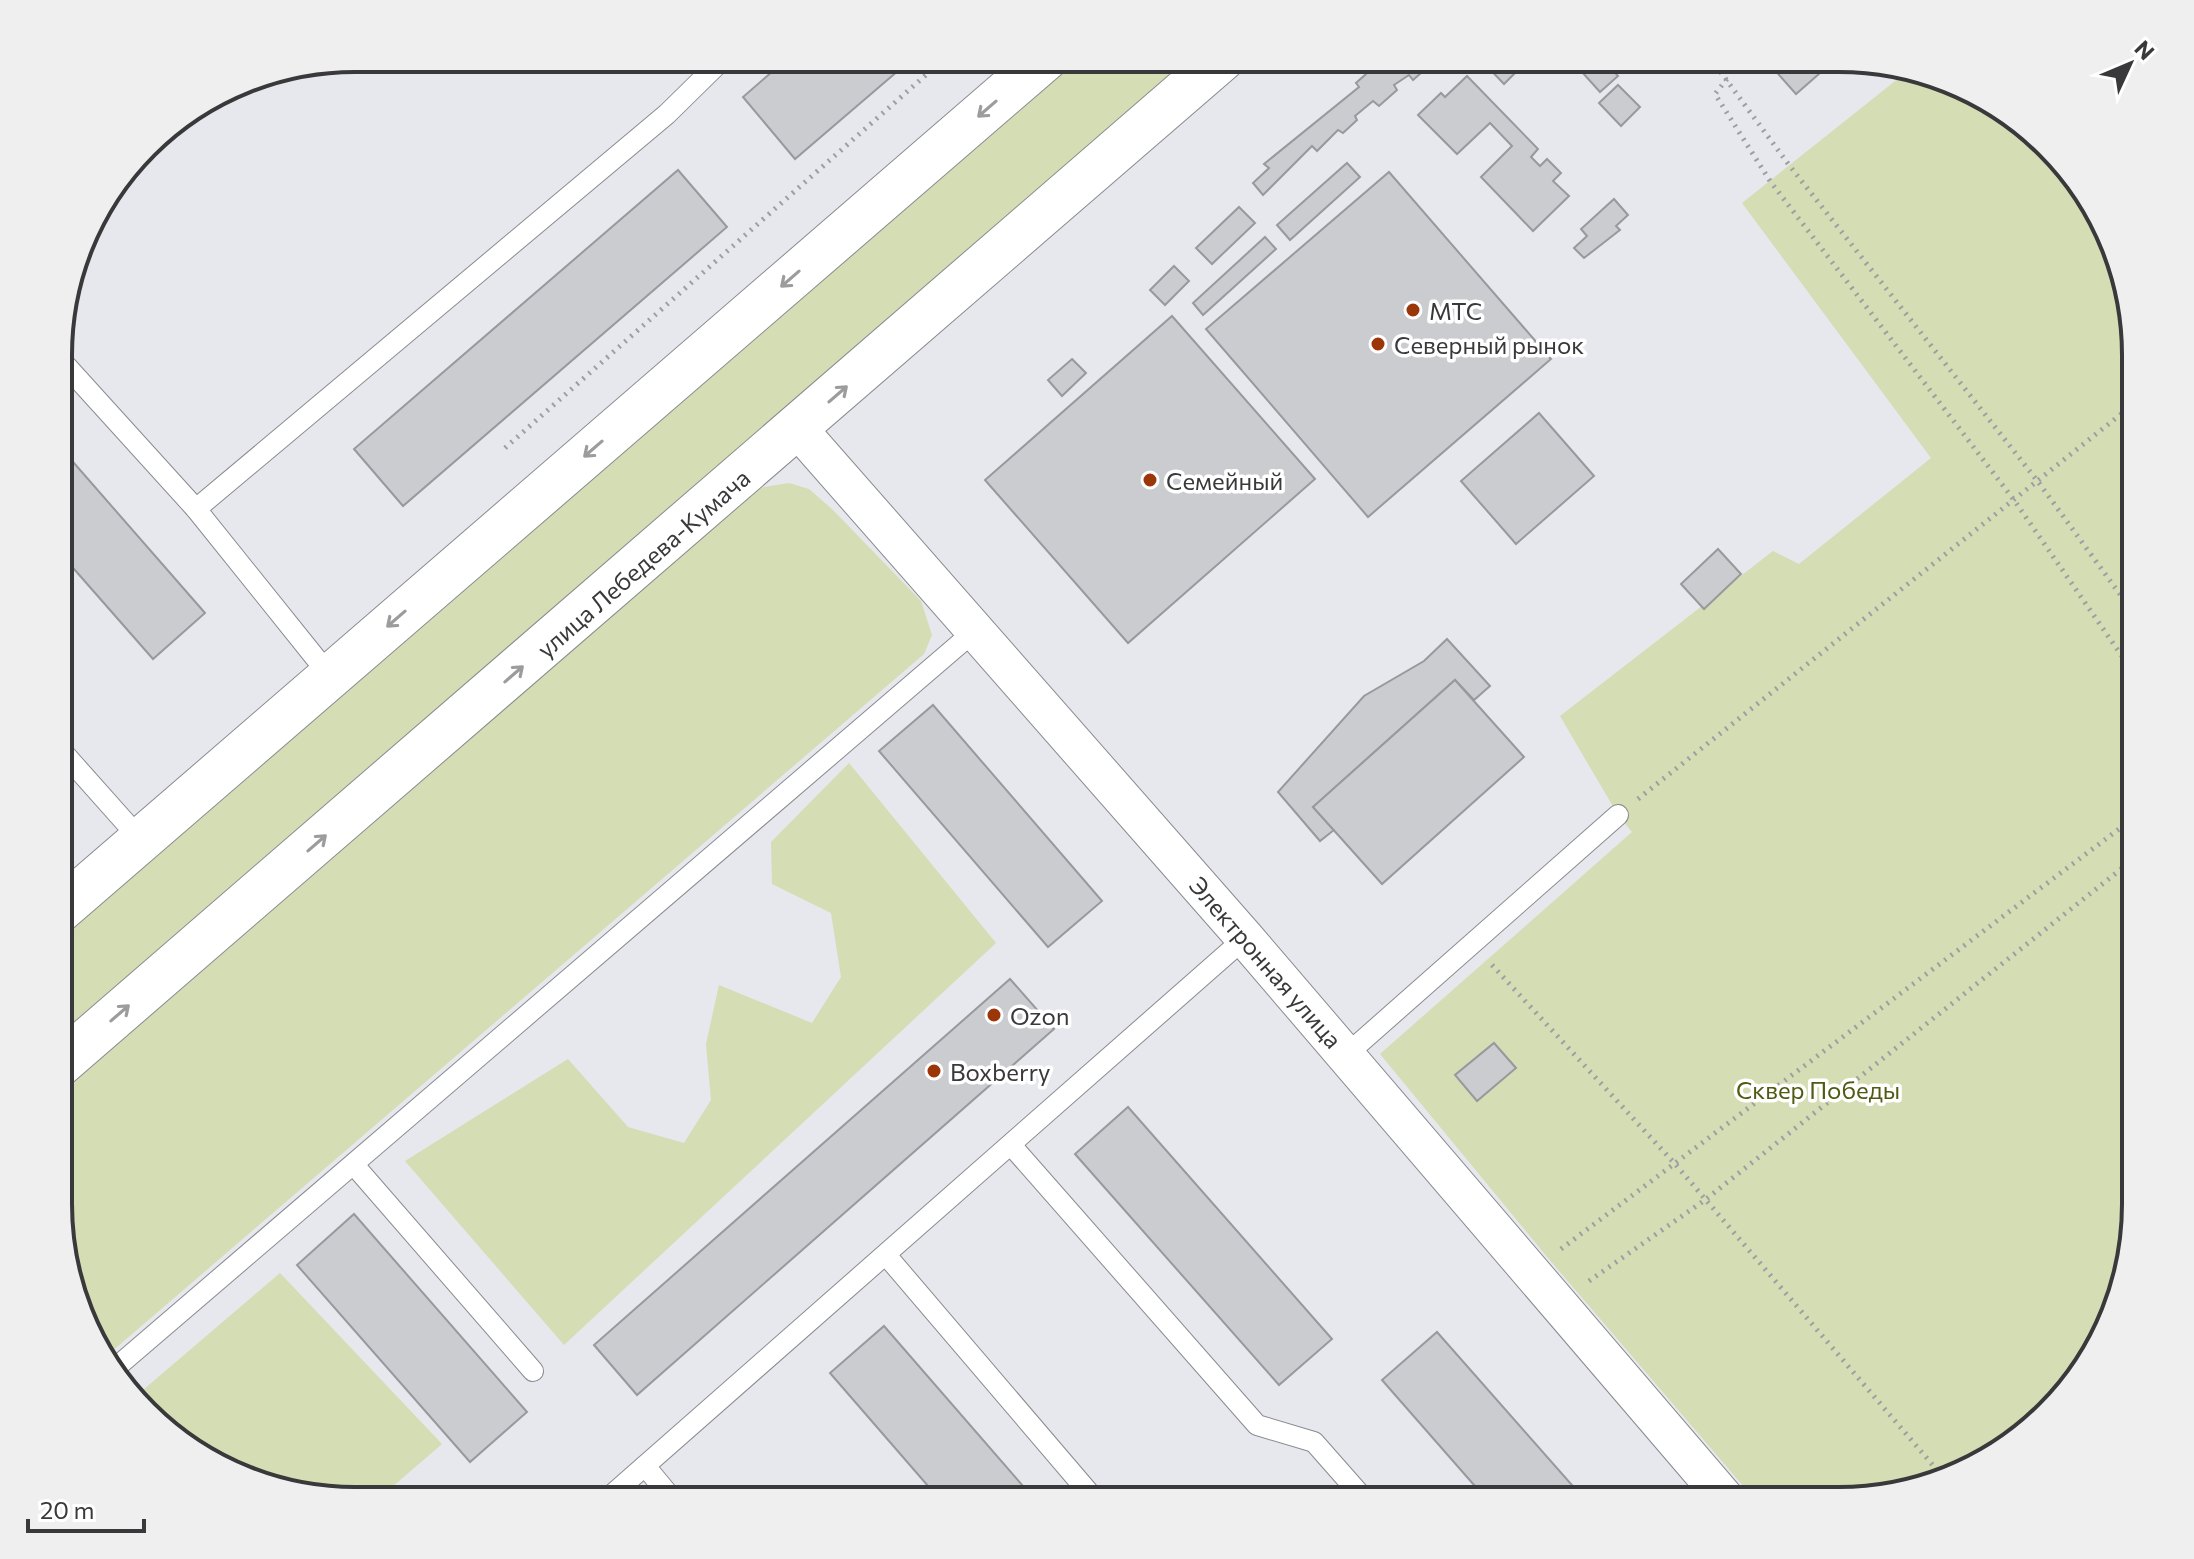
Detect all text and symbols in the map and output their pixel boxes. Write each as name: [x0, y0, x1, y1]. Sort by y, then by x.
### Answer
north arrow: [2090, 24, 2170, 104]
text: N: [2129, 34, 2160, 65]
one-way arrow: [978, 100, 998, 118]
one-way arrow: [781, 270, 801, 288]
place label: МТС: [1429, 296, 1482, 325]
marker: МТС: [1404, 301, 1422, 319]
place label: Северный рынок: [1394, 330, 1584, 359]
marker: Северный рынок: [1369, 335, 1387, 353]
one-way arrow: [827, 385, 847, 403]
one-way arrow: [584, 440, 604, 458]
street label: улица Лебедева-Кумача: [531, 463, 755, 663]
place label: Семейный: [1166, 466, 1283, 495]
marker: Семейный: [1141, 471, 1159, 489]
one-way arrow: [387, 609, 407, 627]
one-way arrow: [503, 665, 523, 683]
one-way arrow: [306, 835, 326, 853]
street label: Электронная улица: [1184, 870, 1348, 1054]
place label: Ozon: [1010, 1001, 1070, 1030]
one-way arrow: [109, 1004, 129, 1022]
marker: Ozon: [985, 1006, 1003, 1024]
place label: Boxberry: [950, 1057, 1051, 1086]
marker: Boxberry: [925, 1062, 943, 1080]
park label: Сквер Победы: [1736, 1075, 1900, 1104]
scale bar: [28, 1483, 144, 1533]
text: 20 m: [40, 1495, 94, 1524]

